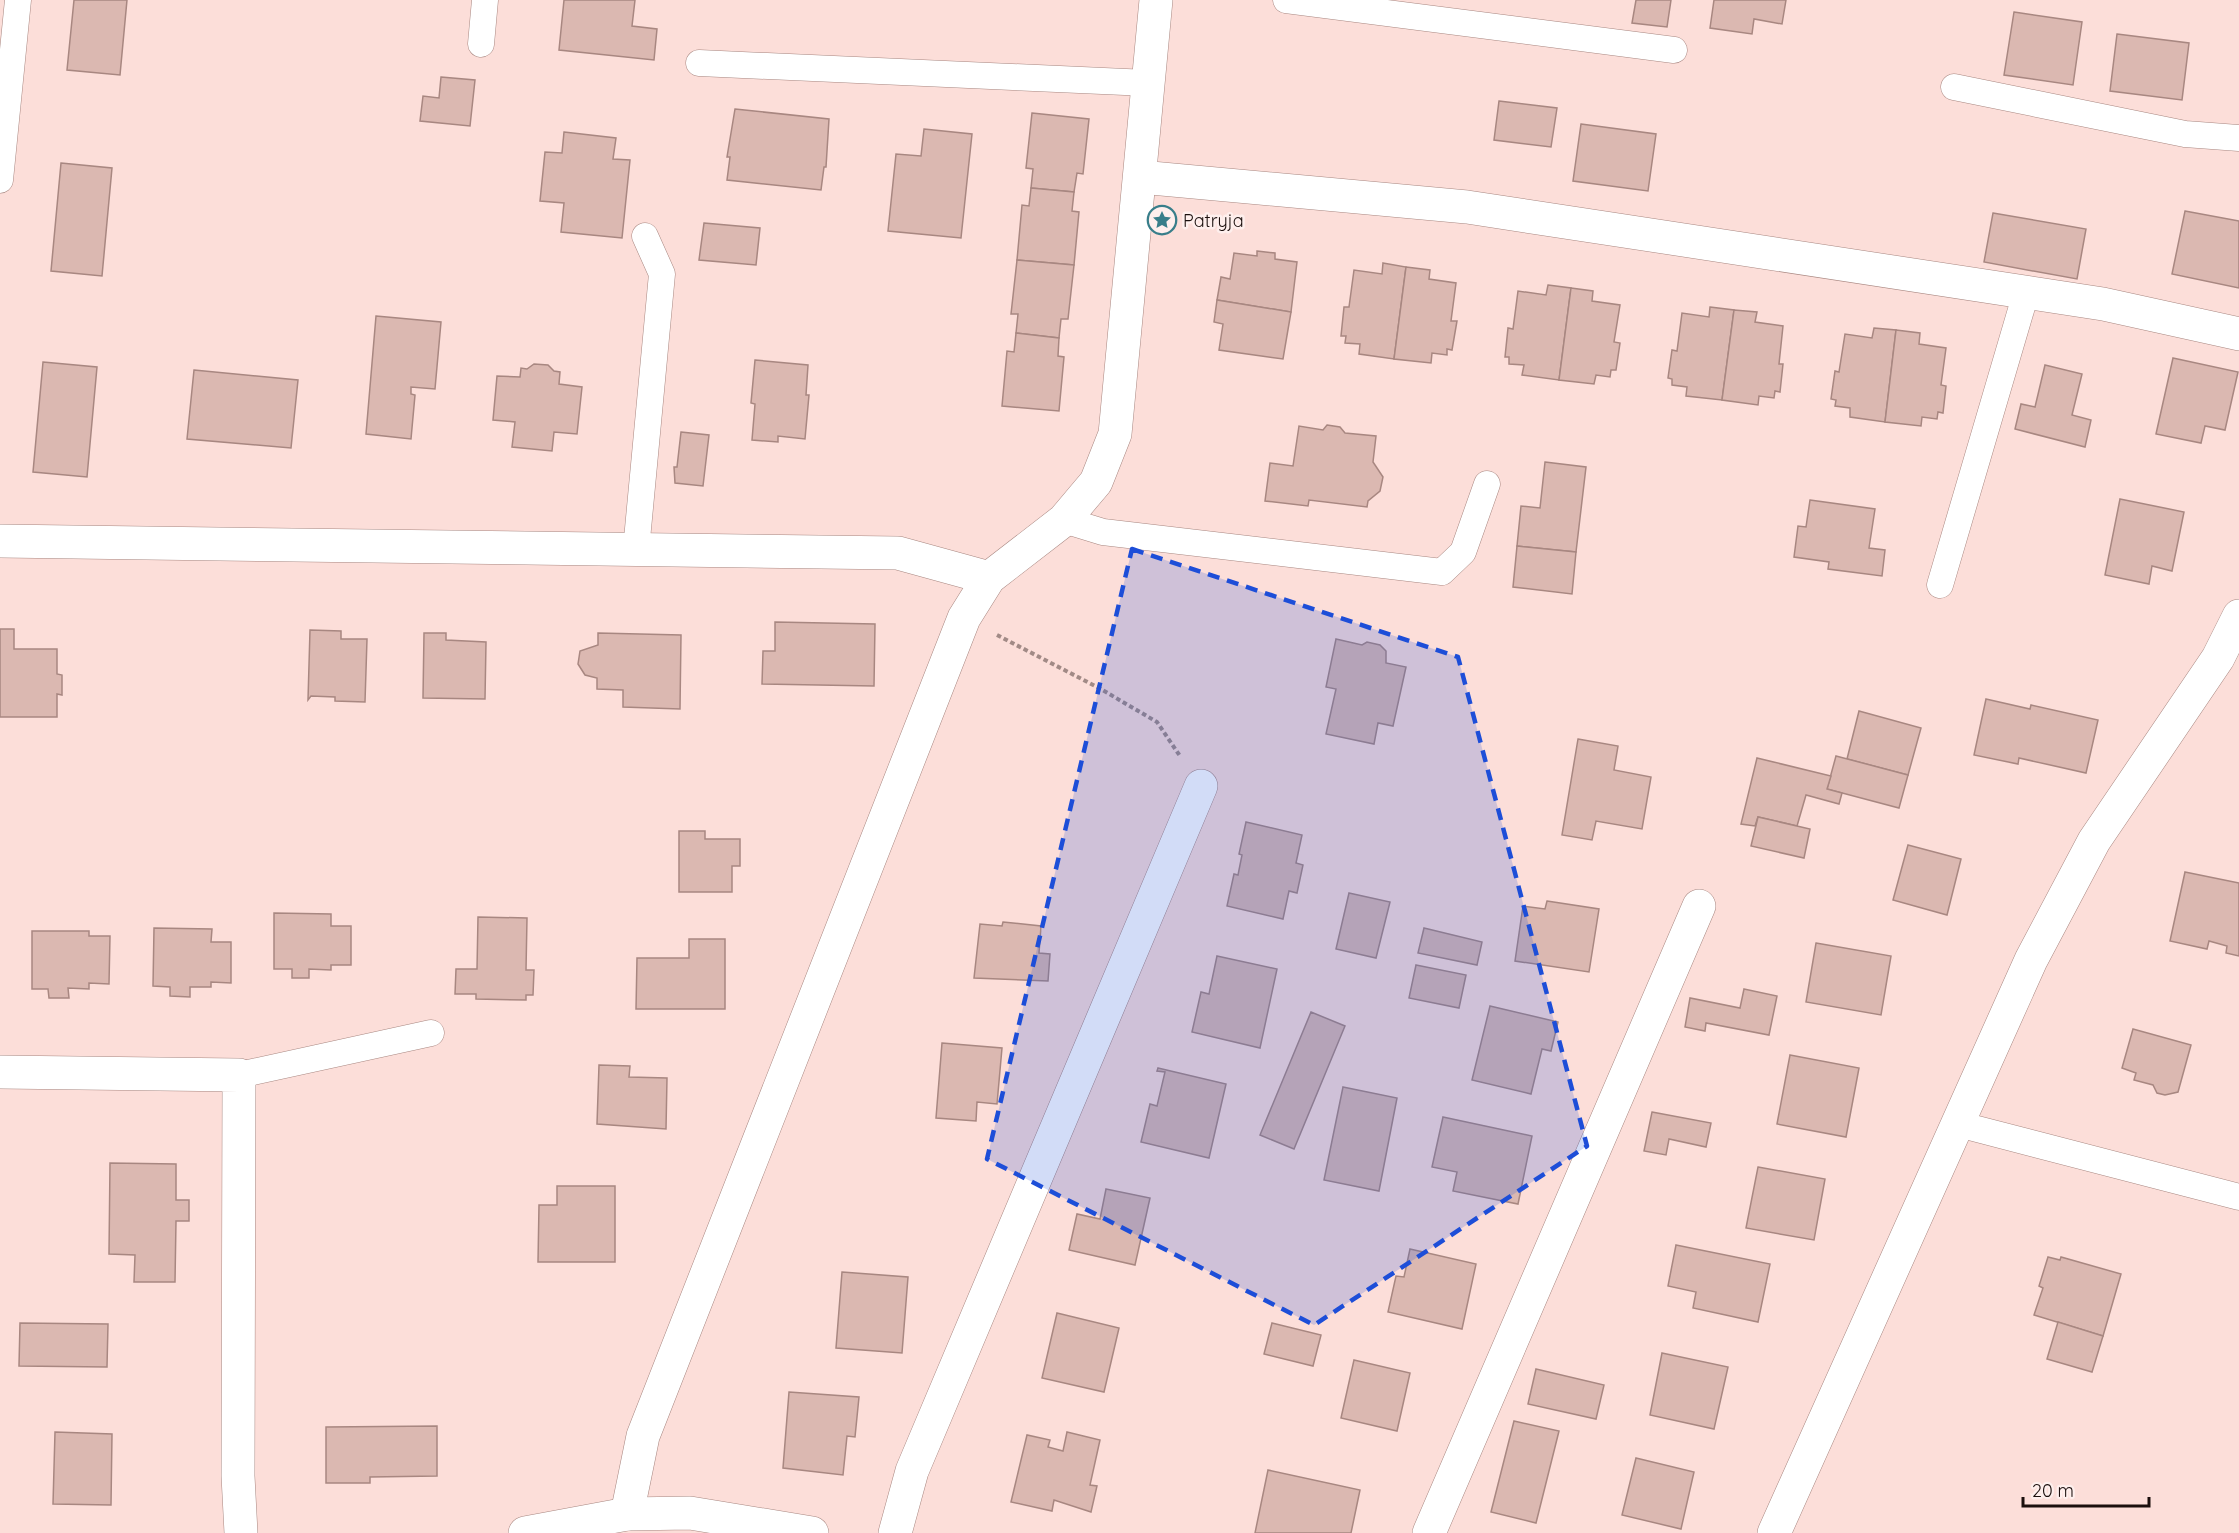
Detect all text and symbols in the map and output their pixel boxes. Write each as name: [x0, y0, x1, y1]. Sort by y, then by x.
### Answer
place icon: Patryja: [1146, 204, 1178, 236]
place label: Patryja: [1183, 209, 1244, 232]
scale bar: [2023, 1470, 2149, 1508]
text: 20 m: [2032, 1479, 2074, 1502]

